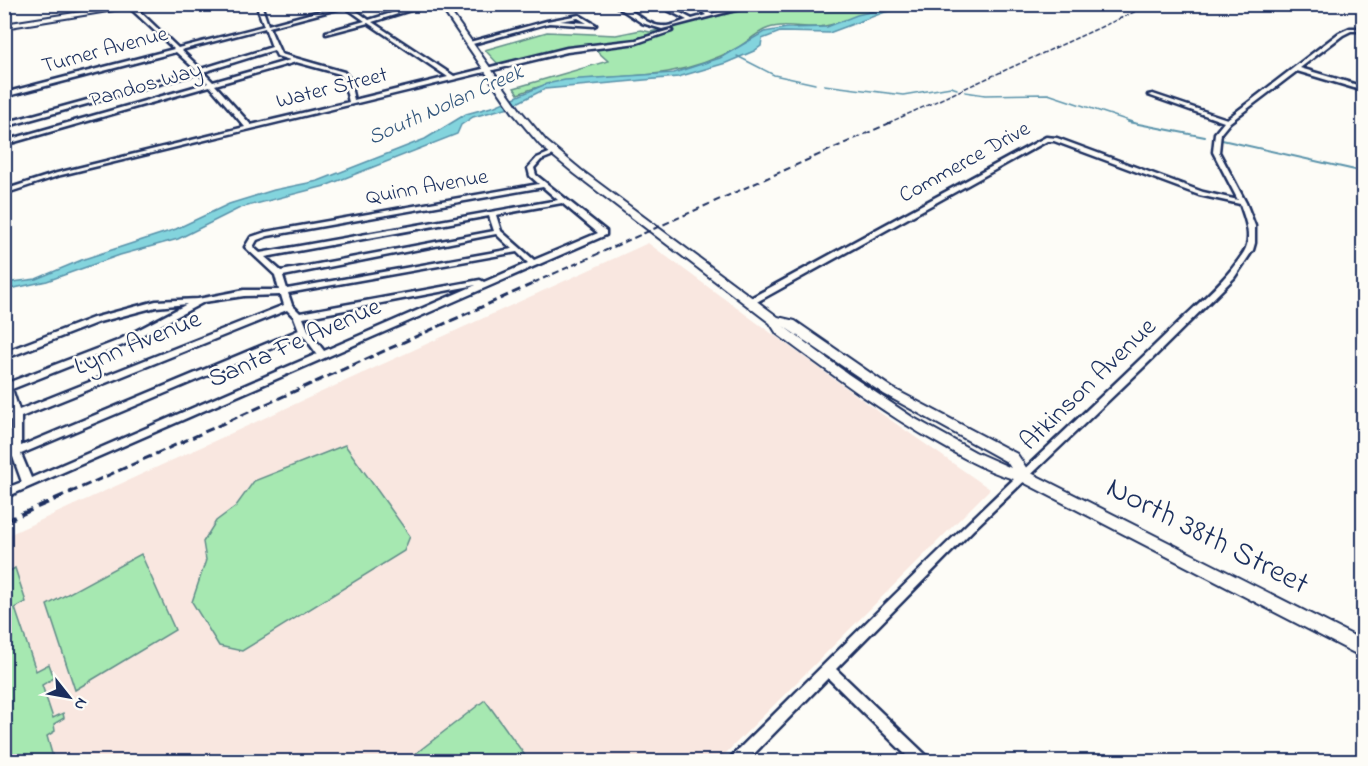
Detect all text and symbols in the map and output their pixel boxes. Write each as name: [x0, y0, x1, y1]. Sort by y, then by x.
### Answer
street label: Turner Avenue: [38, 19, 172, 83]
street label: Pandos Way: [86, 55, 206, 118]
water label: South Nolan Creek: [363, 57, 530, 155]
street label: Water Street: [273, 60, 392, 118]
street label: Commerce Drive: [894, 114, 1036, 212]
street label: Quinn Avenue: [363, 161, 491, 214]
street label: Santa Fe Avenue: [203, 289, 388, 399]
street label: Lynn Avenue: [69, 301, 208, 387]
street label: Atkinson Avenue: [1012, 309, 1166, 460]
street label: North 38th Street: [1097, 466, 1317, 608]
north arrow: [39, 667, 99, 727]
text: N: [67, 693, 93, 715]

